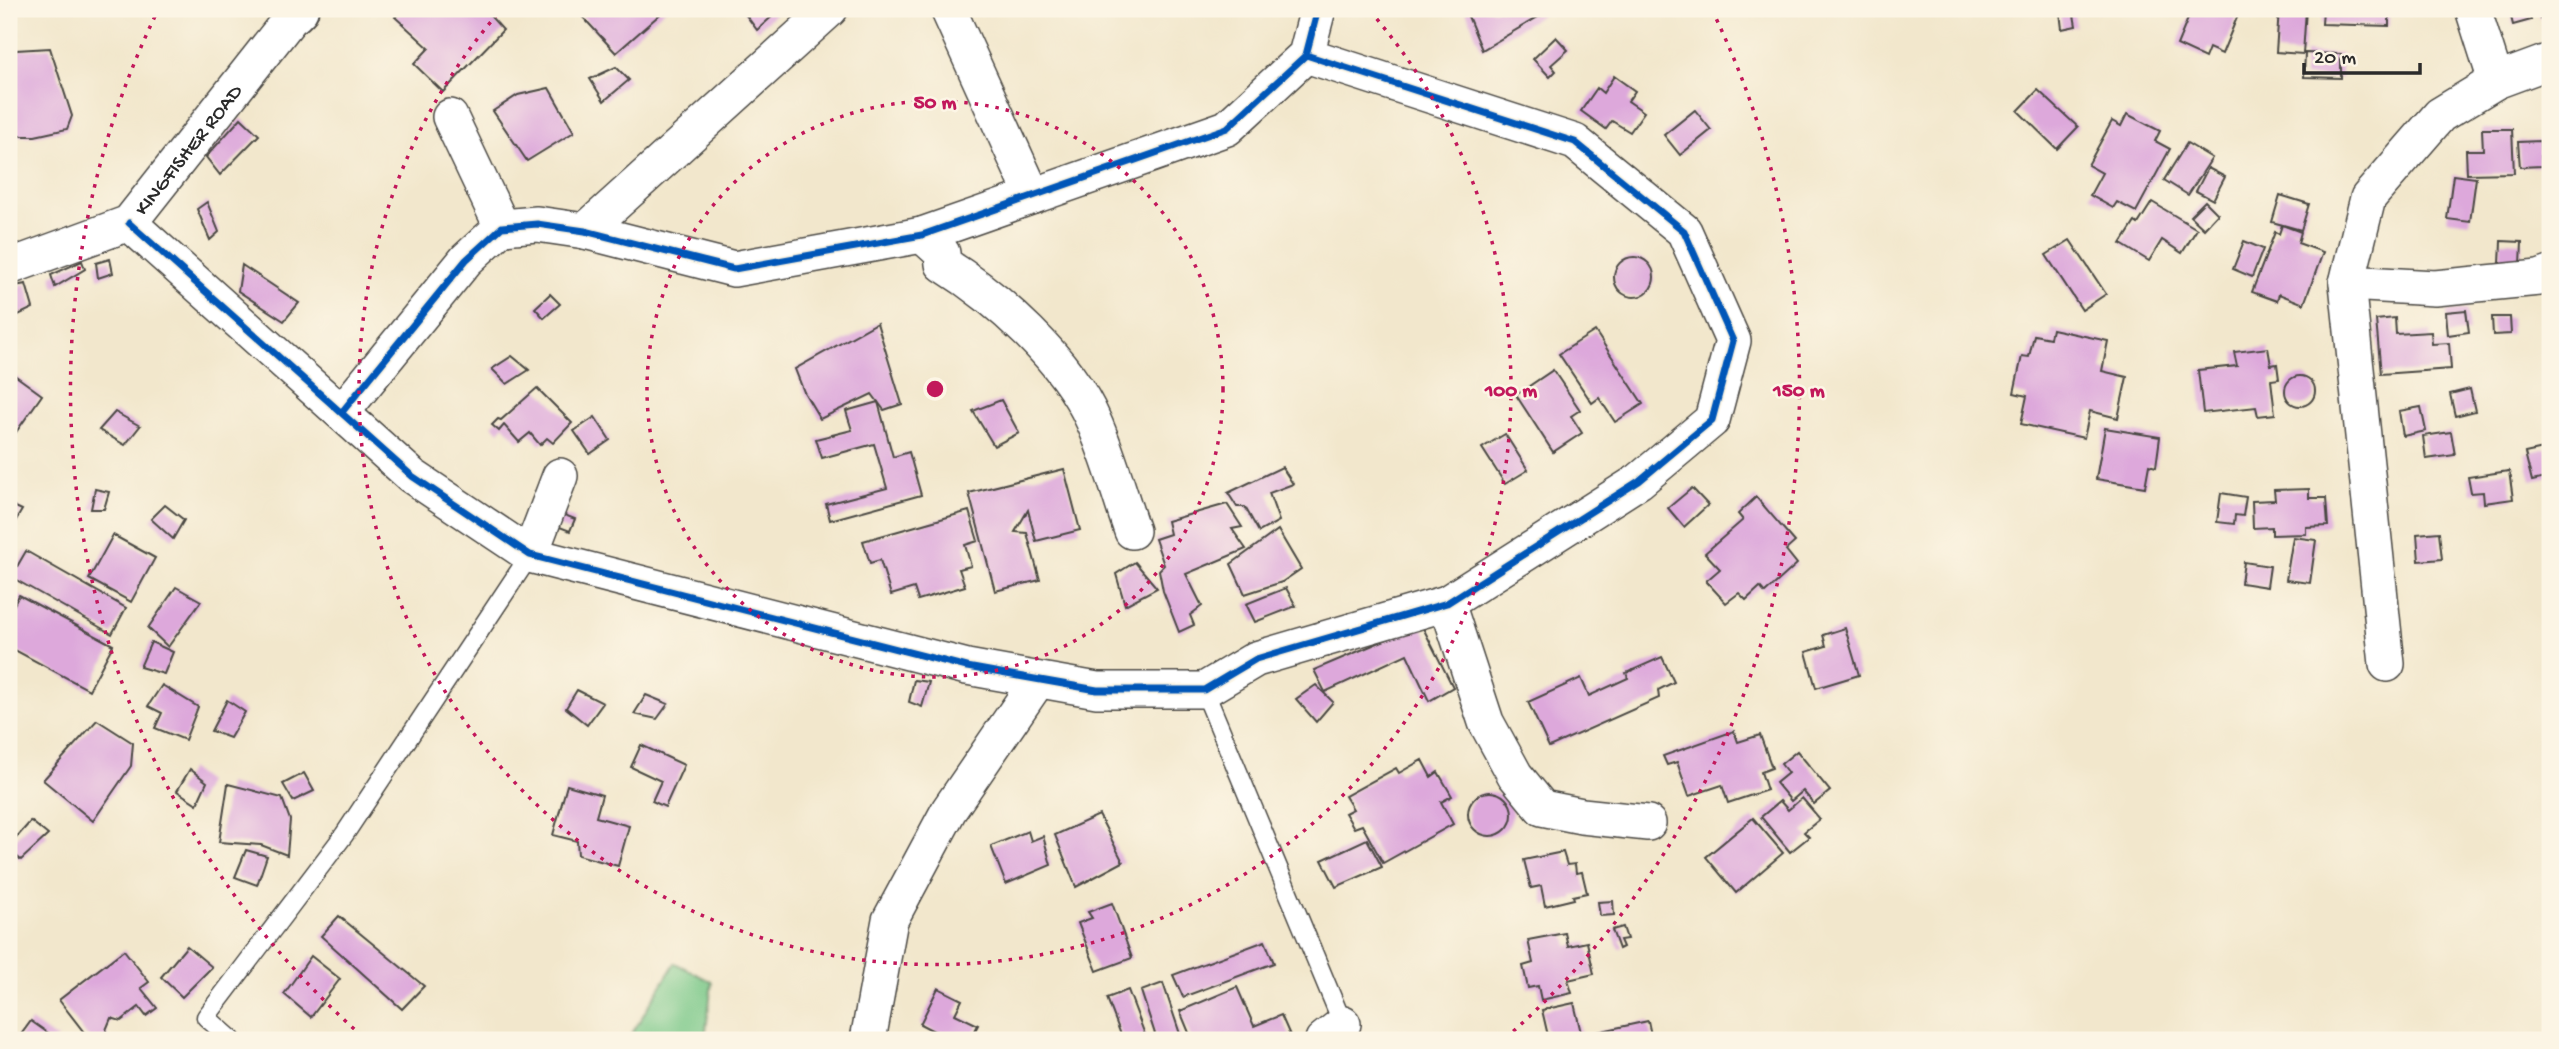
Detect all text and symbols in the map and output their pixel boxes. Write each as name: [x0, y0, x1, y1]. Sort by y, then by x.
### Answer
scale bar: [2304, 32, 2419, 76]
text: 20 m: [2314, 47, 2356, 72]
street label: KINGFISHER ROAD: [131, 80, 250, 222]
text: 50 m: [914, 92, 957, 117]
centre of rings: [923, 377, 947, 401]
text: 100 m: [1484, 380, 1537, 405]
text: 150 m: [1772, 380, 1825, 405]

